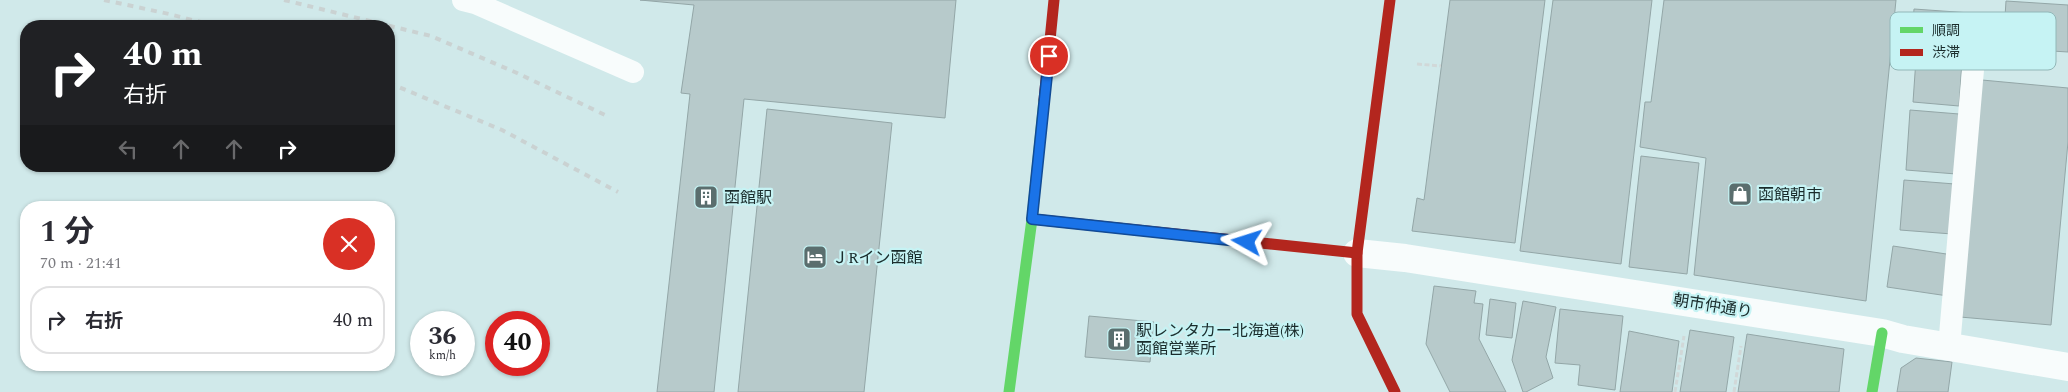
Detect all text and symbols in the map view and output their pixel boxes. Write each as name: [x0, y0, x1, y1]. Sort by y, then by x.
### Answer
legend: [1890, 12, 2056, 70]
text: 順調: [1932, 20, 1960, 41]
text: 40 m: [123, 28, 203, 81]
pin: [1028, 35, 1070, 77]
icon: right: [40, 40, 105, 105]
icon: arrive: [1035, 42, 1063, 70]
text: 渋滞: [1932, 42, 1960, 63]
text: 右折: [123, 79, 167, 112]
icon: left: [114, 135, 142, 163]
icon: ahead: [167, 135, 195, 163]
icon: ahead: [220, 135, 248, 163]
icon: right: [273, 135, 301, 163]
shop icon: 函館朝市: [1727, 181, 1753, 207]
place label: 函館朝市: [1758, 183, 1822, 207]
building icon: 函館駅: [693, 184, 719, 210]
place label: 函館駅: [724, 186, 772, 210]
text: 1 分: [40, 209, 94, 255]
position arrow: [1220, 215, 1272, 267]
button: close: [323, 218, 375, 270]
hotel icon: ＪRイン函館: [802, 244, 828, 270]
place label: ＪRイン函館: [832, 246, 923, 270]
text: 70 m · 21:41: [40, 251, 122, 275]
street label: 朝市仲通り: [1671, 288, 1754, 324]
icon: right: [42, 306, 70, 334]
text: 40 m: [333, 306, 373, 335]
text: 右折: [85, 307, 123, 336]
speed limit sign: 40: [485, 311, 550, 376]
text: 36: [428, 318, 457, 356]
place label: 駅レンタカー北海道(株) 函館営業所: [1136, 319, 1304, 361]
building icon: 駅レンタカー北海道(株) 函館営業所: [1106, 326, 1132, 352]
text: km/h: [429, 346, 456, 365]

